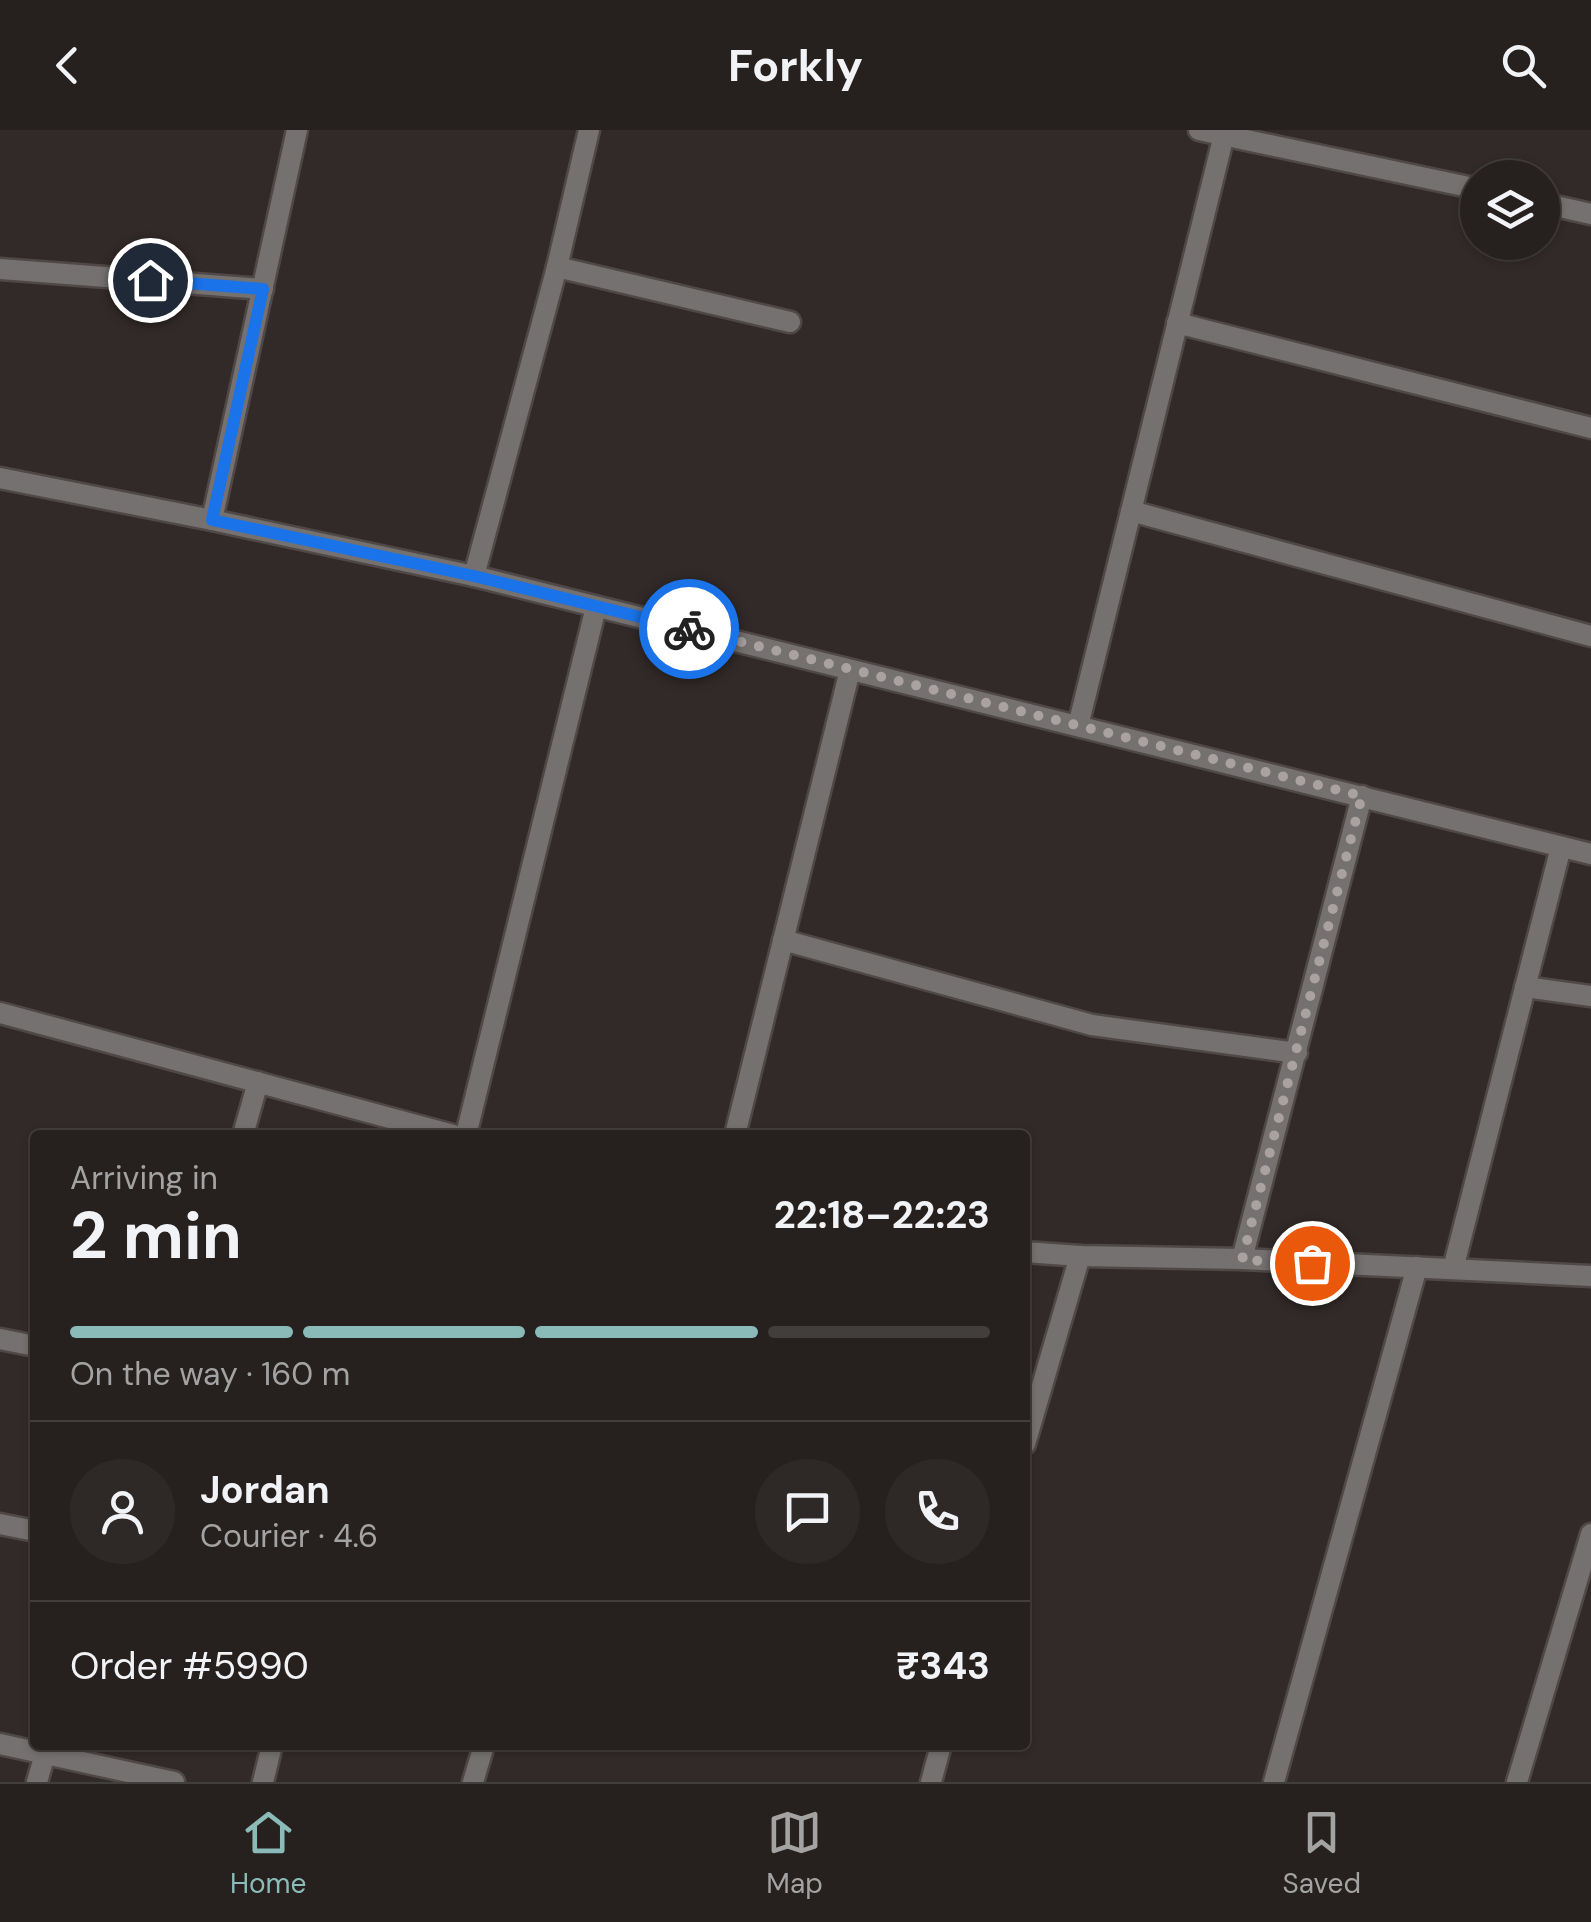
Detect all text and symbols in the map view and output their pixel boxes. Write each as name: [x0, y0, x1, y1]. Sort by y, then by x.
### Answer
text: Forkly: [728, 36, 863, 95]
icon: back: [40, 38, 95, 93]
icon: search: [1496, 38, 1551, 93]
map controls: [1460, 160, 1560, 260]
button: layers: [1460, 160, 1560, 260]
pin: [108, 238, 193, 323]
icon: home: [123, 253, 178, 308]
courier: [639, 579, 739, 679]
icon: bike: [662, 602, 717, 657]
text: Arriving in: [70, 1157, 218, 1199]
text: 22:18–22:23: [774, 1190, 990, 1240]
text: 2 min: [70, 1194, 242, 1278]
pin: [1270, 1221, 1355, 1306]
icon: bag: [1285, 1236, 1340, 1291]
text: On the way · 160 m: [70, 1353, 350, 1395]
button: person: [70, 1459, 175, 1564]
button: chat: [755, 1459, 860, 1564]
button: phone: [885, 1459, 990, 1564]
text: Jordan: [200, 1465, 330, 1515]
text: Courier · 4.6: [200, 1515, 378, 1557]
text: Order #5990: [70, 1641, 309, 1691]
text: ₹343: [896, 1641, 990, 1691]
tab: Home: [230, 1805, 306, 1902]
tab: Map: [766, 1805, 823, 1902]
tab: Saved: [1283, 1805, 1361, 1902]

